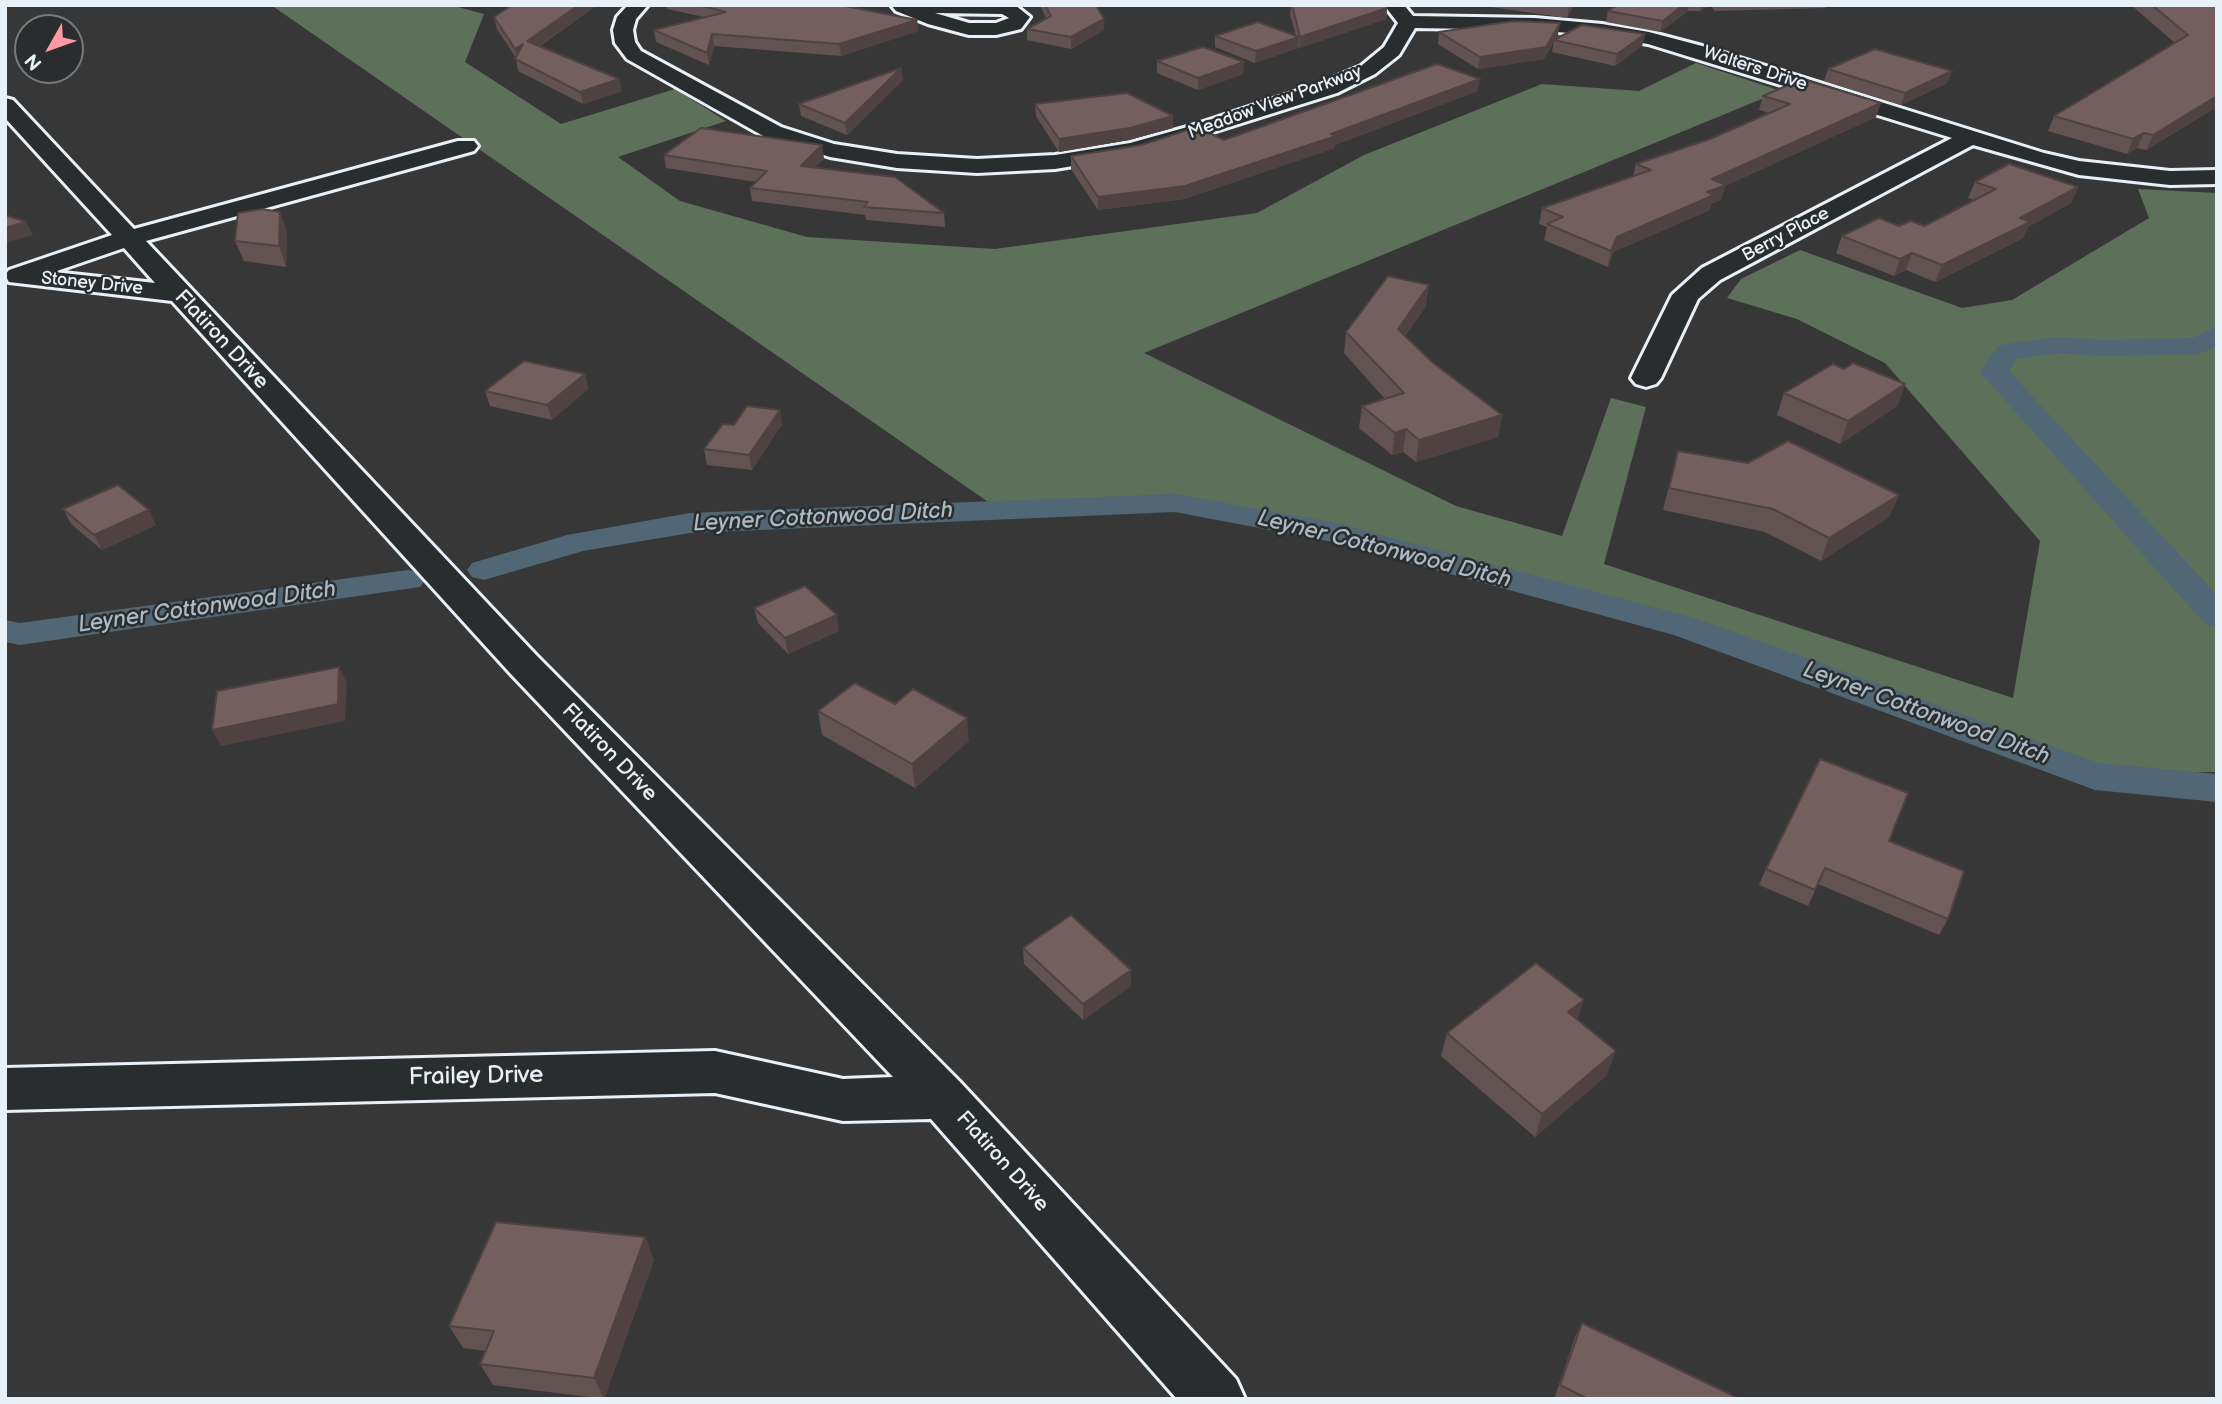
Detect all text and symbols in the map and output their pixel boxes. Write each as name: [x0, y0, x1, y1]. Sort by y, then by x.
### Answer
north arrow: [14, 14, 84, 84]
street label: Walters Drive: [1700, 42, 1810, 96]
text: N: [21, 49, 47, 74]
street label: Meadow View Parkway: [1185, 62, 1365, 144]
street label: Berry Place: [1739, 203, 1833, 267]
street label: Stoney Drive: [40, 268, 144, 300]
street label: Flatiron Drive: [169, 285, 273, 395]
water label: Leyner Cottonwood Ditch: [692, 497, 954, 539]
water label: Leyner Cottonwood Ditch: [1254, 505, 1514, 595]
water label: Leyner Cottonwood Ditch: [76, 576, 338, 640]
water label: Leyner Cottonwood Ditch: [1799, 657, 2053, 771]
street label: Flatiron Drive: [556, 699, 662, 807]
street label: Frailey Drive: [408, 1061, 544, 1093]
street label: Flatiron Drive: [950, 1107, 1054, 1217]

